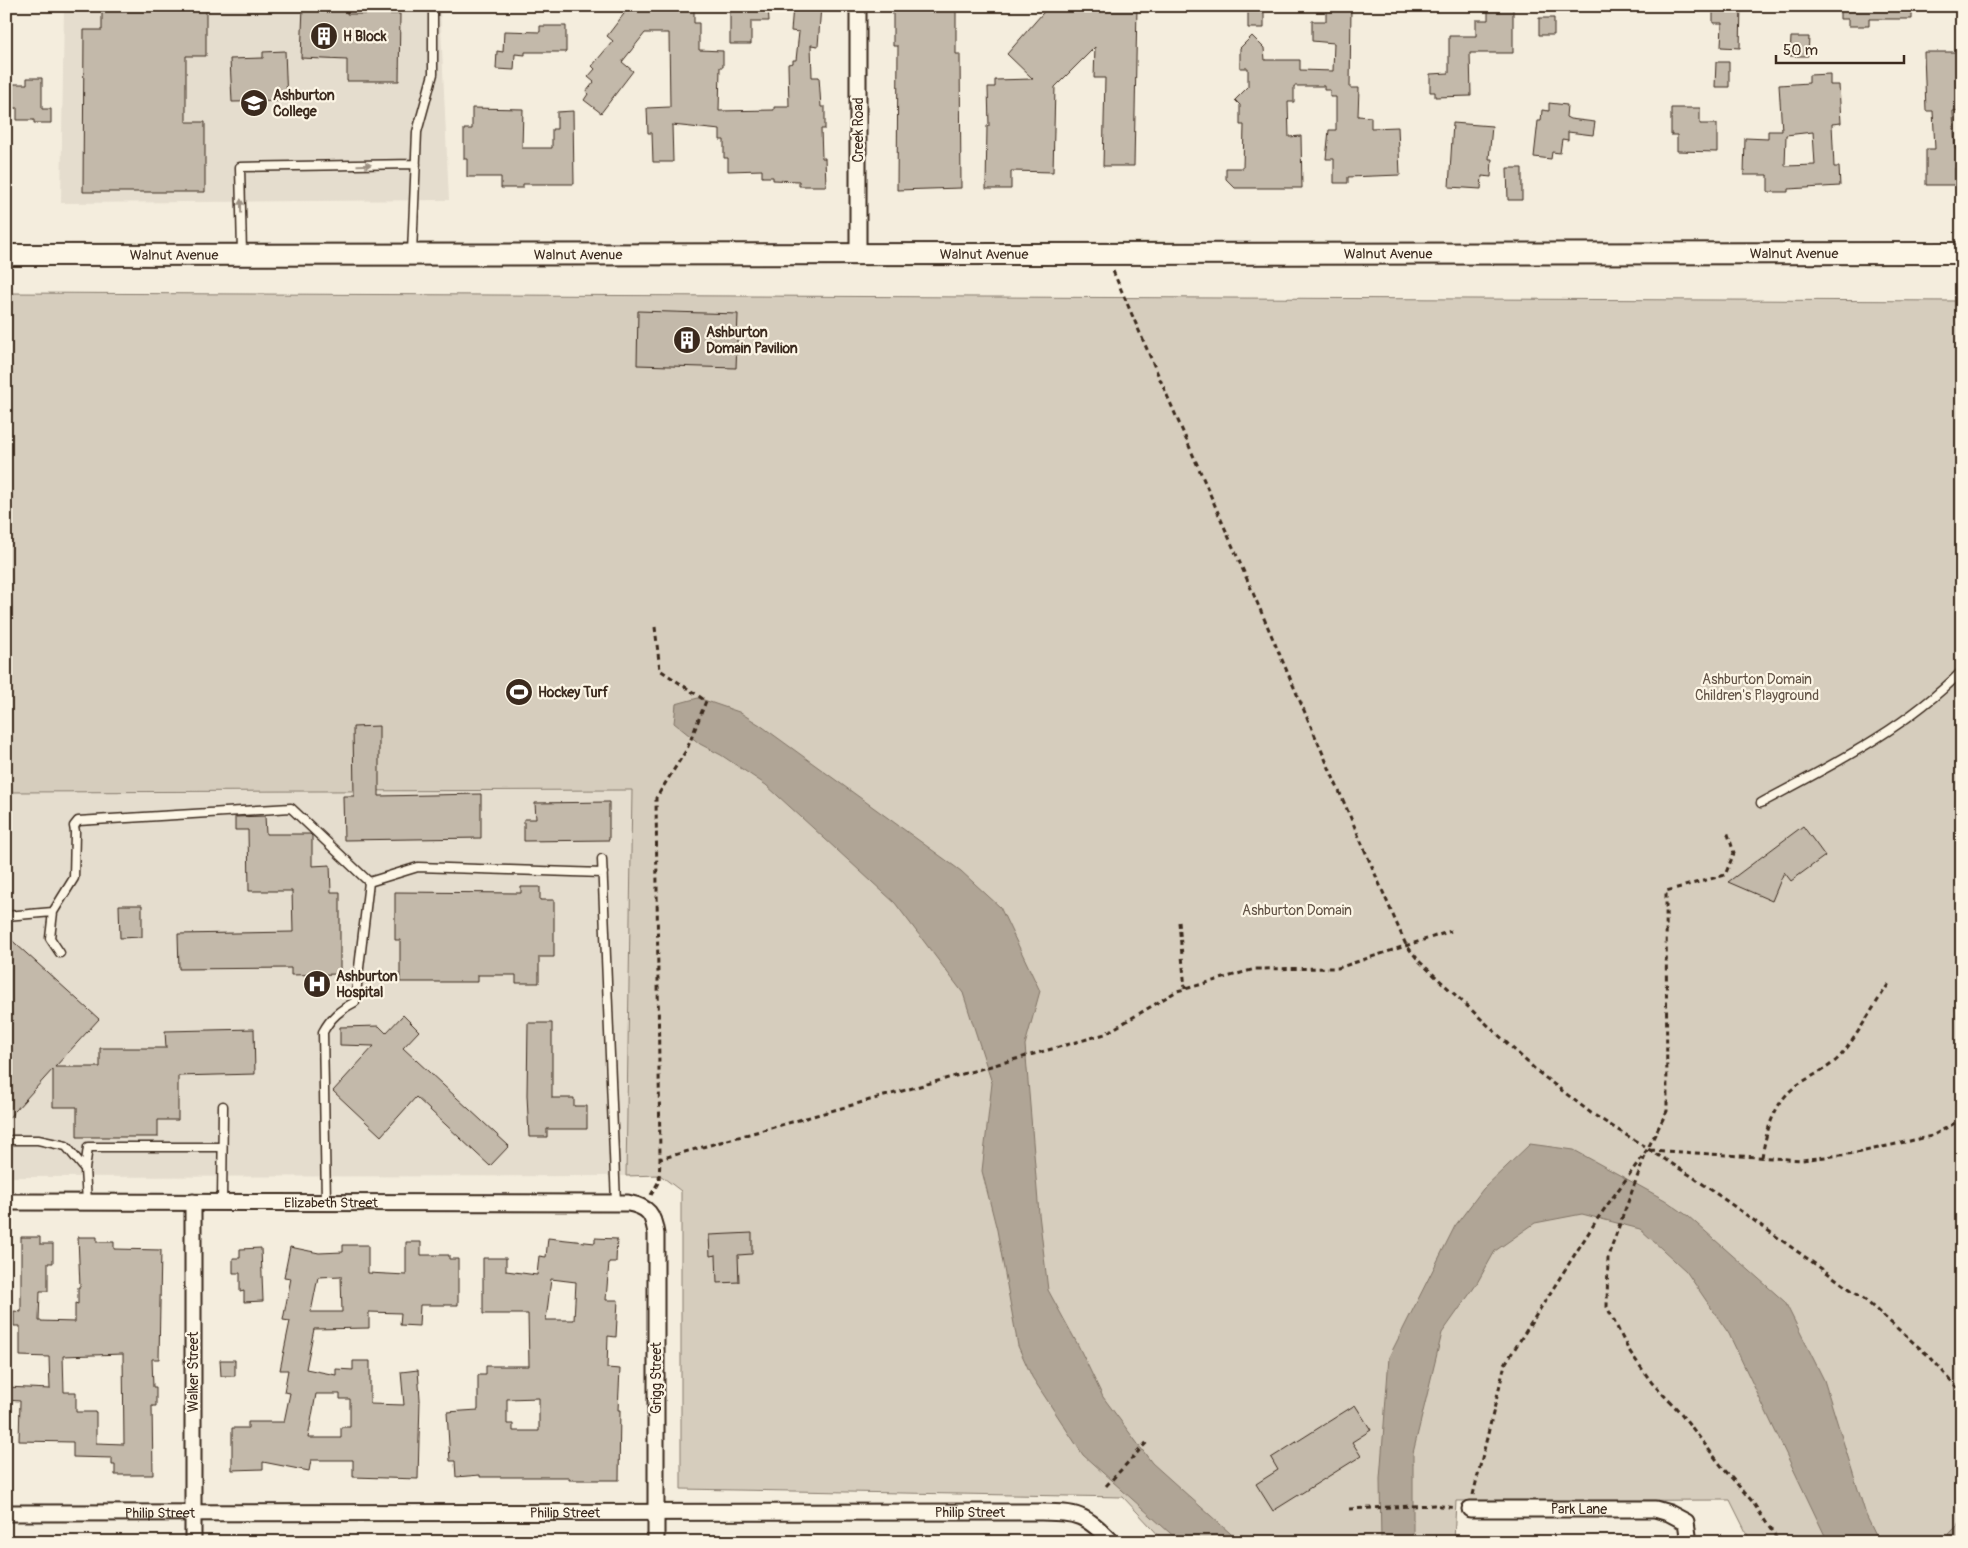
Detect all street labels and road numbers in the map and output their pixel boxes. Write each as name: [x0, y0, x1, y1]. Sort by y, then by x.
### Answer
street label: Creek Road: [850, 97, 867, 163]
street label: Walnut Avenue: [940, 245, 1028, 263]
street label: Walnut Avenue: [1344, 245, 1432, 262]
street label: Walnut Avenue: [1750, 245, 1838, 262]
street label: Walnut Avenue: [130, 246, 218, 263]
street label: Walnut Avenue: [534, 246, 622, 263]
street label: Elizabeth Street: [284, 1194, 378, 1211]
street label: Walker Street: [185, 1331, 202, 1412]
street label: Grigg Street: [648, 1342, 665, 1414]
street label: Park Lane: [1551, 1501, 1607, 1518]
street label: Philip Street: [125, 1504, 196, 1521]
street label: Philip Street: [530, 1504, 601, 1521]
street label: Philip Street: [935, 1504, 1006, 1521]

